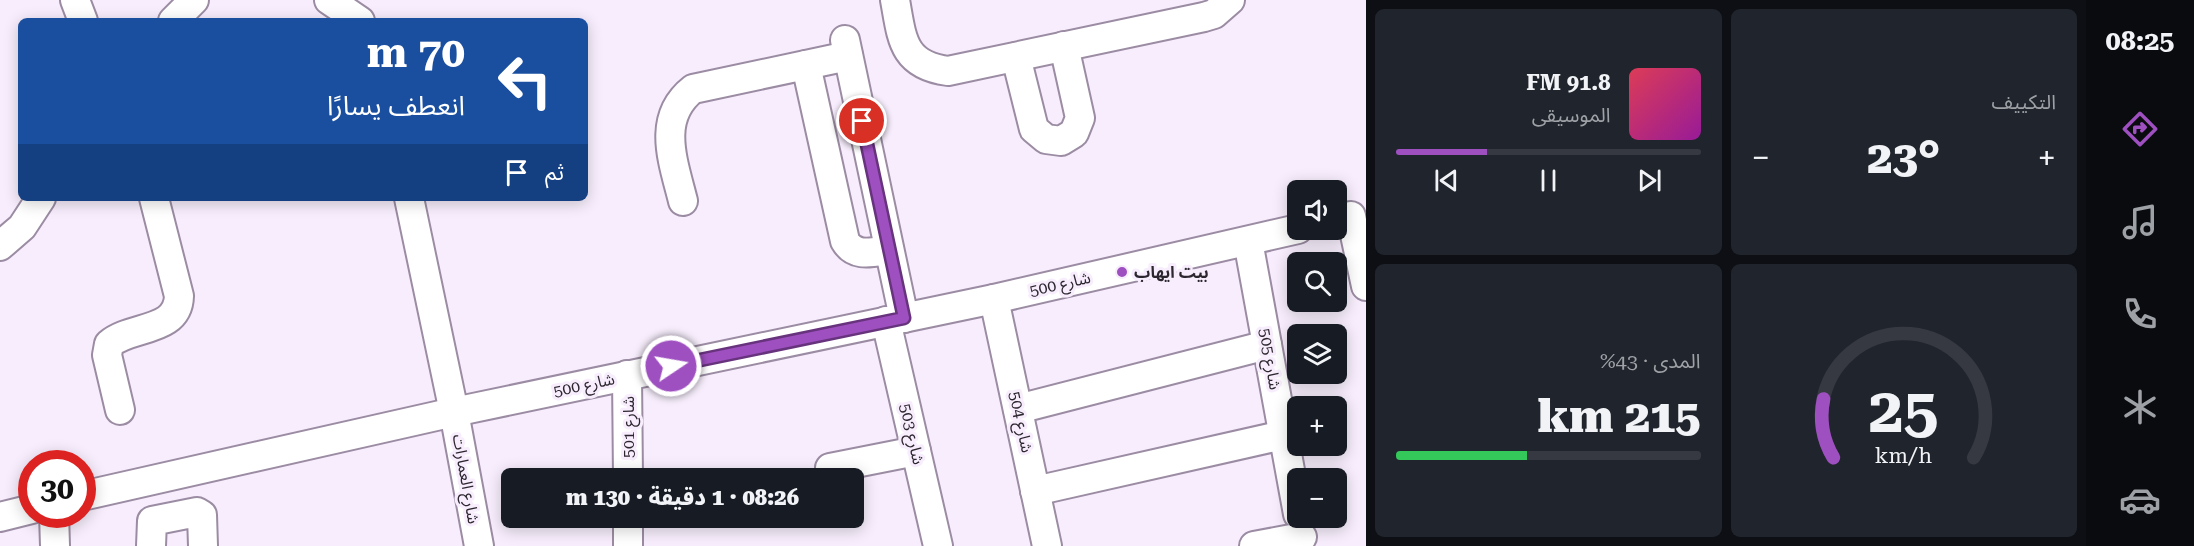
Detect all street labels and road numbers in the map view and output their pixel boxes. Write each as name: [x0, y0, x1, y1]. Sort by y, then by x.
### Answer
street label: شارع 500: [1028, 268, 1093, 303]
street label: شارع 505: [1252, 327, 1285, 392]
street label: شارع 500: [552, 369, 617, 404]
street label: شارع 504: [1002, 390, 1037, 455]
street label: شارع 501: [619, 396, 641, 458]
street label: شارع 503: [893, 402, 928, 467]
street label: شارع العمارات: [446, 433, 483, 526]

